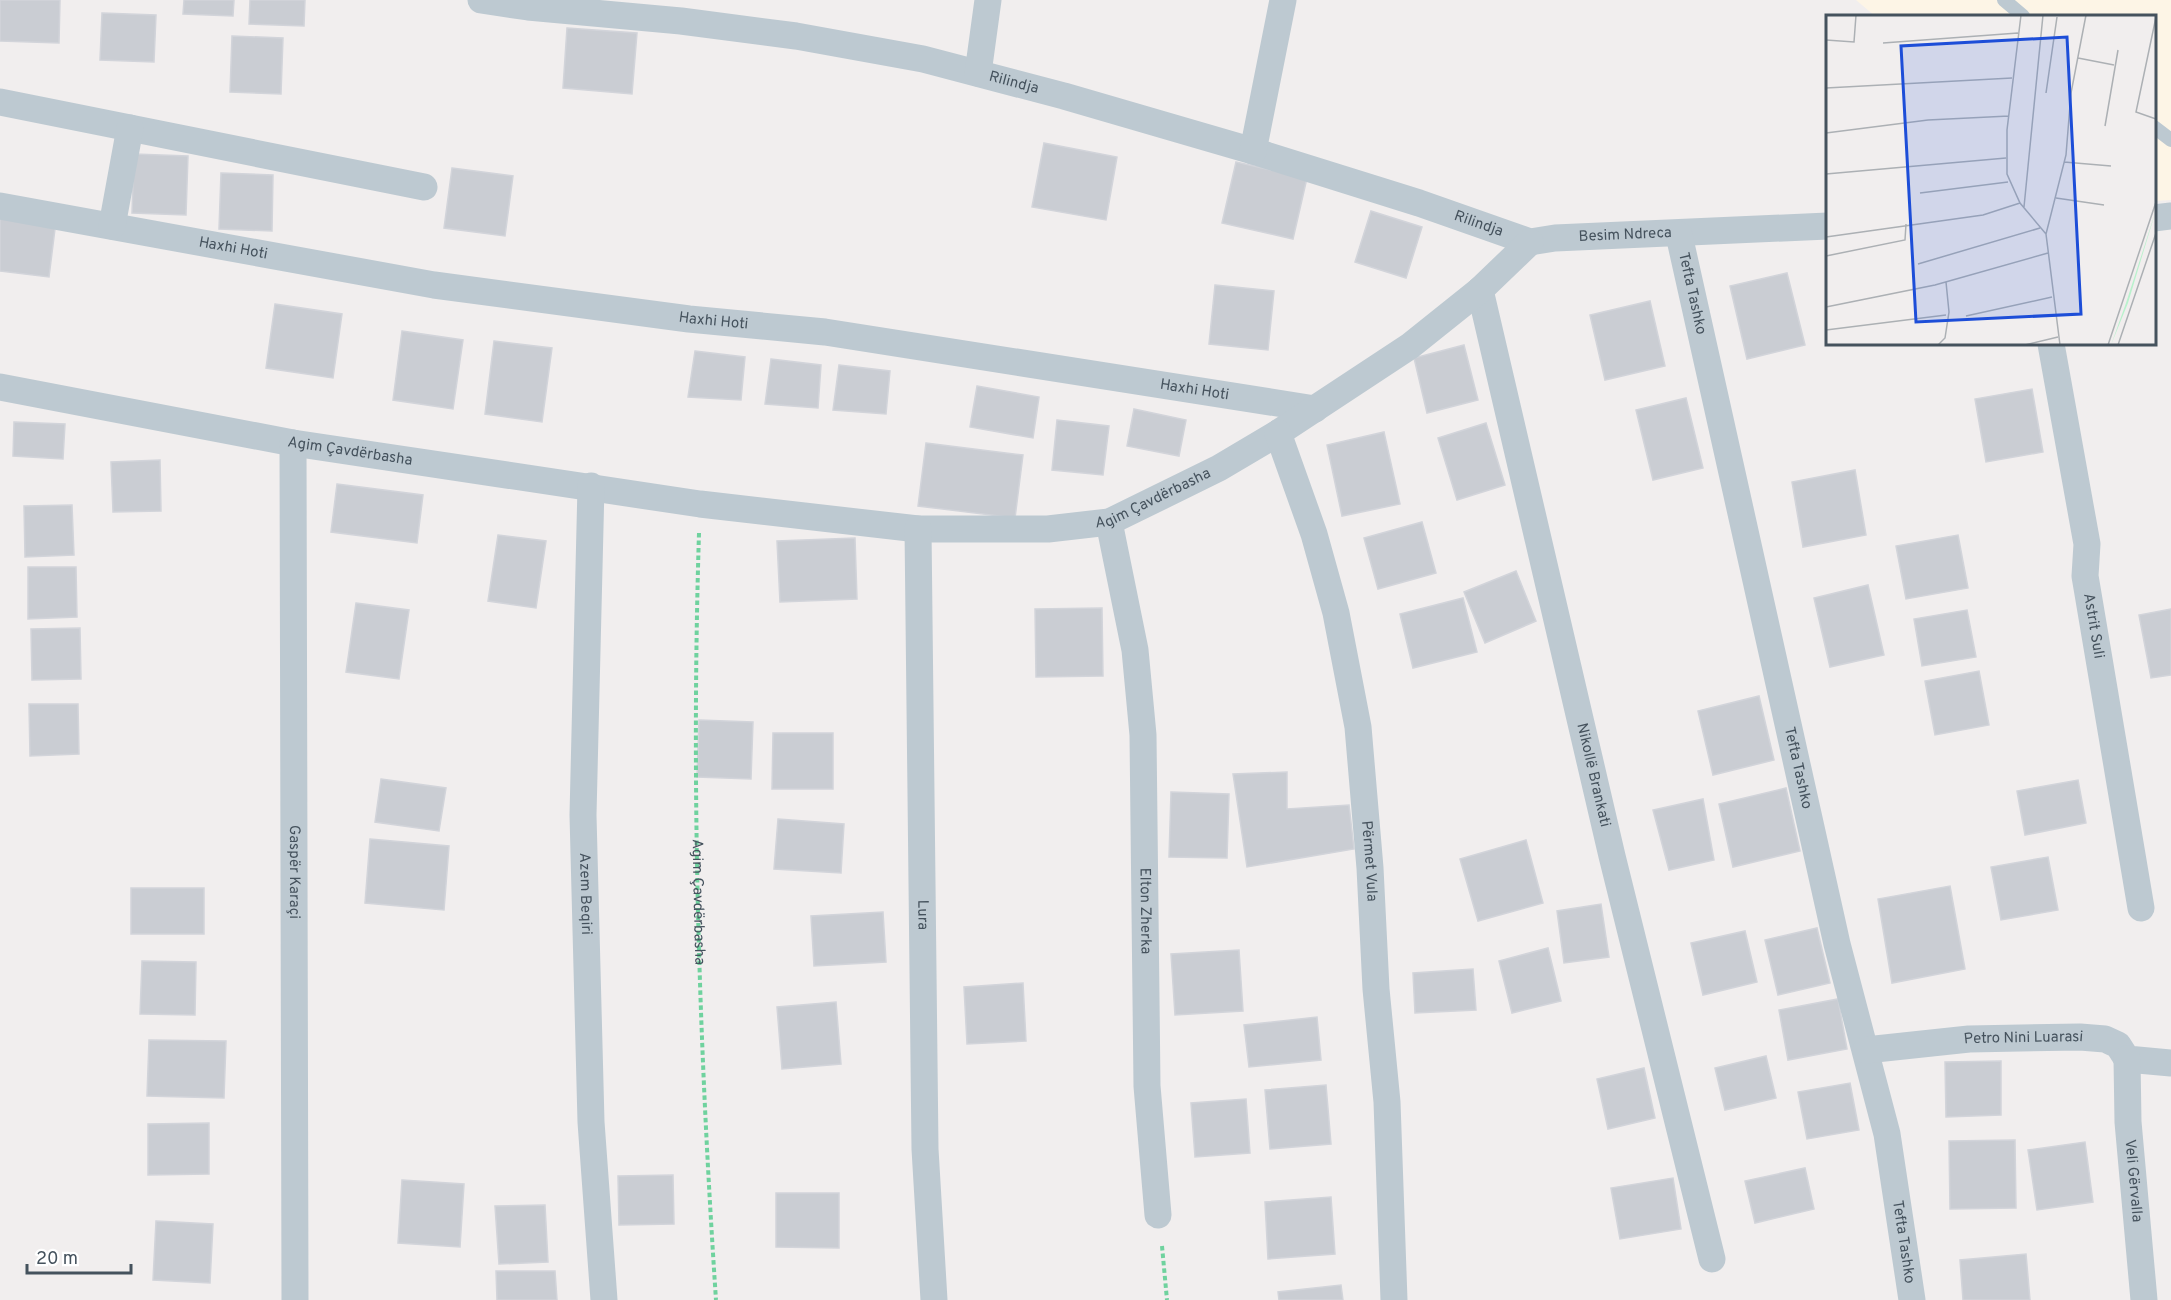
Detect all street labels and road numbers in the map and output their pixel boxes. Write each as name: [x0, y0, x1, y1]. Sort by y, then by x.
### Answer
street label: Rilindja: [987, 67, 1041, 98]
street label: Rilindja: [1452, 207, 1506, 241]
street label: Besim Ndreca: [1578, 223, 1672, 246]
street label: Haxhi Hoti: [197, 233, 269, 264]
street label: Tefta Tashko: [1674, 251, 1710, 336]
street label: Haxhi Hoti: [678, 308, 749, 334]
street label: Haxhi Hoti: [1159, 375, 1230, 405]
street label: Agim Çavdërbasha: [286, 433, 414, 470]
street label: Agim Çavdërbasha: [1094, 464, 1214, 533]
street label: Astrit Suli: [2079, 592, 2108, 660]
street label: Nikollë Brankati: [1572, 721, 1614, 829]
street label: Tefta Tashko: [1779, 725, 1816, 811]
street label: Përmet Vula: [1357, 820, 1381, 902]
street label: Gaspër Karaçi: [284, 825, 304, 919]
street label: Agim Çavdërbasha: [687, 839, 709, 965]
street label: Azem Beqiri: [574, 853, 596, 935]
street label: Elton Zherka: [1135, 868, 1155, 954]
street label: Lura: [913, 900, 932, 930]
street label: Petro Nini Luarasi: [1963, 1027, 2084, 1049]
street label: Veli Gërvalla: [2120, 1138, 2146, 1223]
street label: Tefta Tashko: [1888, 1199, 1919, 1285]

